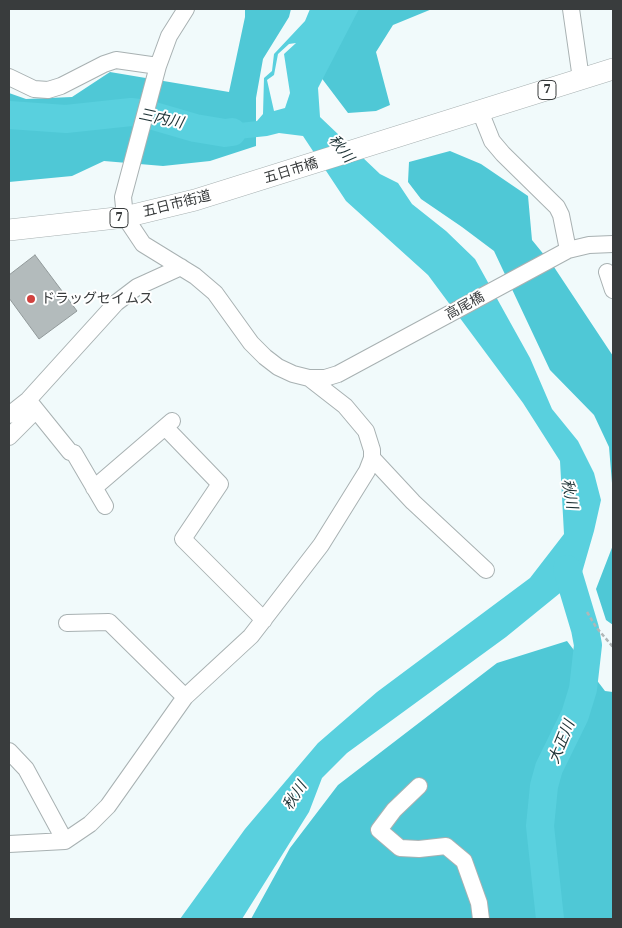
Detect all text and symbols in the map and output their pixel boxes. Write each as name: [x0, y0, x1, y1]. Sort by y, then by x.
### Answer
road number: 7: [538, 80, 556, 100]
water label: 三内川: [137, 106, 185, 132]
water label: 秋川: [325, 132, 357, 166]
street label: 五日市橋: [262, 155, 320, 187]
street label: 五日市街道: [141, 187, 213, 221]
road number: 7: [110, 208, 128, 228]
street label: 高尾橋: [443, 288, 487, 324]
place label: ドラッグセイムス: [41, 291, 153, 307]
marker: ドラッグセイムス: [25, 293, 37, 305]
water label: 秋川: [557, 478, 581, 510]
water label: 大正川: [545, 718, 579, 766]
water label: 秋川: [279, 779, 311, 813]

